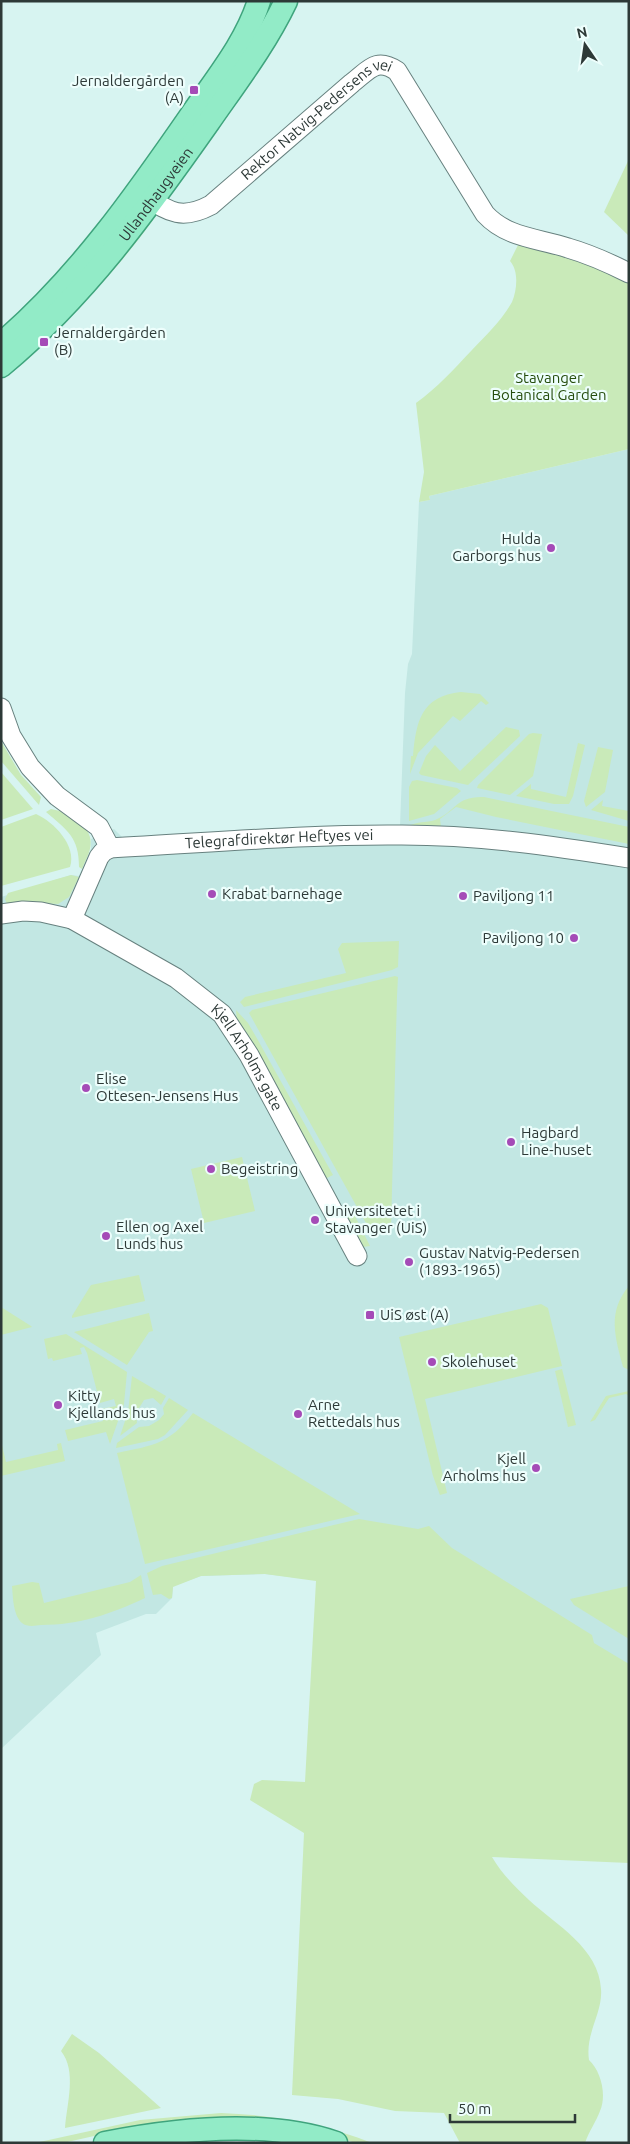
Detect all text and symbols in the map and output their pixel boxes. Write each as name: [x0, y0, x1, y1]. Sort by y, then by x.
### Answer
north arrow: [560, 20, 610, 70]
text: N: [575, 23, 589, 41]
street label: Rektor Natvig-Pedersens vei: [237, 56, 395, 183]
place label: Jernaldergården (A): [72, 72, 184, 106]
marker: Jernaldergården (A): [188, 84, 200, 96]
street label: Ullandhaugveien: [115, 144, 196, 244]
place label: Jernaldergården (B): [54, 324, 166, 358]
marker: Jernaldergården (B): [38, 336, 50, 348]
park label: Stavanger Botanical Garden: [491, 369, 607, 403]
place label: Hulda Garborgs hus: [452, 530, 541, 564]
marker: Hulda Garborgs hus: [545, 542, 557, 554]
street label: Telegrafdirektør Heftyes vei: [184, 826, 373, 852]
place label: Krabat barnehage: [222, 885, 343, 902]
place label: Paviljong 11: [473, 887, 554, 904]
marker: Krabat barnehage: [206, 888, 218, 900]
marker: Paviljong 11: [457, 890, 469, 902]
place label: Paviljong 10: [483, 929, 564, 946]
marker: Paviljong 10: [568, 932, 580, 944]
street label: Kjell Arholms gate: [208, 1000, 286, 1114]
place label: Elise Ottesen-Jensens Hus: [96, 1070, 238, 1104]
marker: Elise Ottesen-Jensens Hus: [80, 1082, 92, 1094]
place label: Hagbard Line-huset: [521, 1124, 591, 1158]
marker: Hagbard Line-huset: [505, 1136, 517, 1148]
place label: Begeistring: [221, 1160, 298, 1177]
marker: Begeistring: [205, 1163, 217, 1175]
place label: Universitetet i Stavanger (UiS): [325, 1202, 427, 1236]
marker: Universitetet i Stavanger (UiS): [309, 1214, 321, 1226]
place label: Ellen og Axel Lunds hus: [116, 1218, 203, 1252]
marker: Ellen og Axel Lunds hus: [100, 1230, 112, 1242]
place label: Gustav Natvig-Pedersen (1893-1965): [419, 1244, 580, 1278]
marker: Gustav Natvig-Pedersen (1893-1965): [403, 1256, 415, 1268]
place label: UiS øst (A): [380, 1306, 449, 1323]
marker: UiS øst (A): [364, 1309, 376, 1321]
place label: Skolehuset: [442, 1353, 516, 1370]
marker: Skolehuset: [426, 1356, 438, 1368]
place label: Kitty Kjellands hus: [68, 1387, 156, 1421]
place label: Arne Rettedals hus: [308, 1396, 400, 1430]
marker: Kitty Kjellands hus: [52, 1399, 64, 1411]
marker: Arne Rettedals hus: [292, 1408, 304, 1420]
place label: Kjell Arholms hus: [443, 1450, 526, 1484]
marker: Kjell Arholms hus: [530, 1462, 542, 1474]
scale bar: [450, 2092, 575, 2124]
text: 50 m: [458, 2100, 491, 2117]

